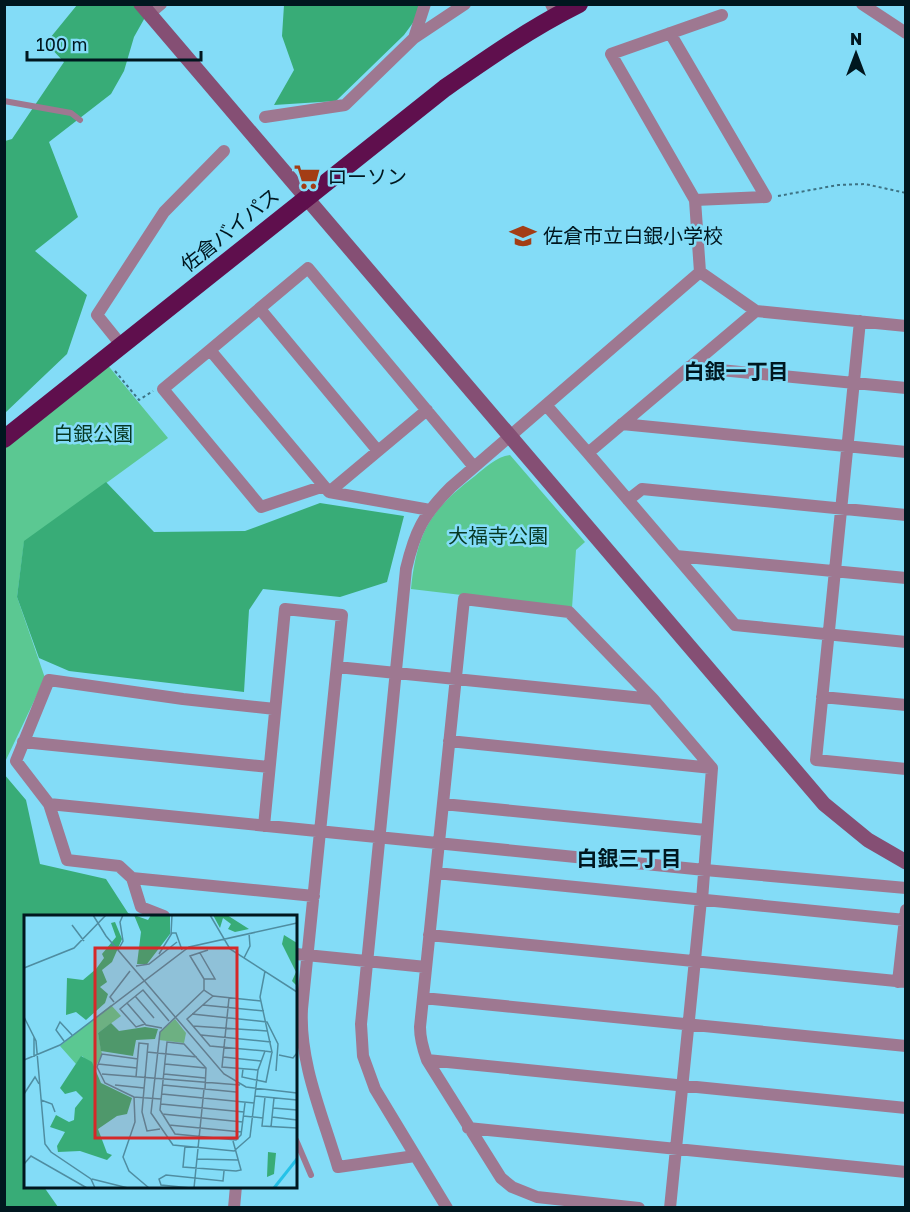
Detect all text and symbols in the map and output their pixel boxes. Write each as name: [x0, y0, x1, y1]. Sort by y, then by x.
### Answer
scale bar: [27, 24, 201, 62]
north arrow: [826, 24, 886, 84]
text: N: [850, 29, 862, 49]
text: 100 m: [36, 33, 87, 55]
supermarket icon: ローソン: [292, 162, 322, 192]
place label: ローソン: [327, 164, 407, 188]
street label: 佐倉バイパス: [175, 182, 283, 276]
school or university icon: 佐倉市立白銀小学校: [508, 221, 538, 251]
place label: 佐倉市立白銀小学校: [543, 223, 723, 247]
district label: 白銀一丁目: [684, 358, 789, 384]
park label: 白銀公園: [53, 421, 133, 445]
park label: 大福寺公園: [448, 523, 548, 547]
district label: 白銀三丁目: [577, 845, 682, 871]
inset map: [24, 915, 297, 1188]

